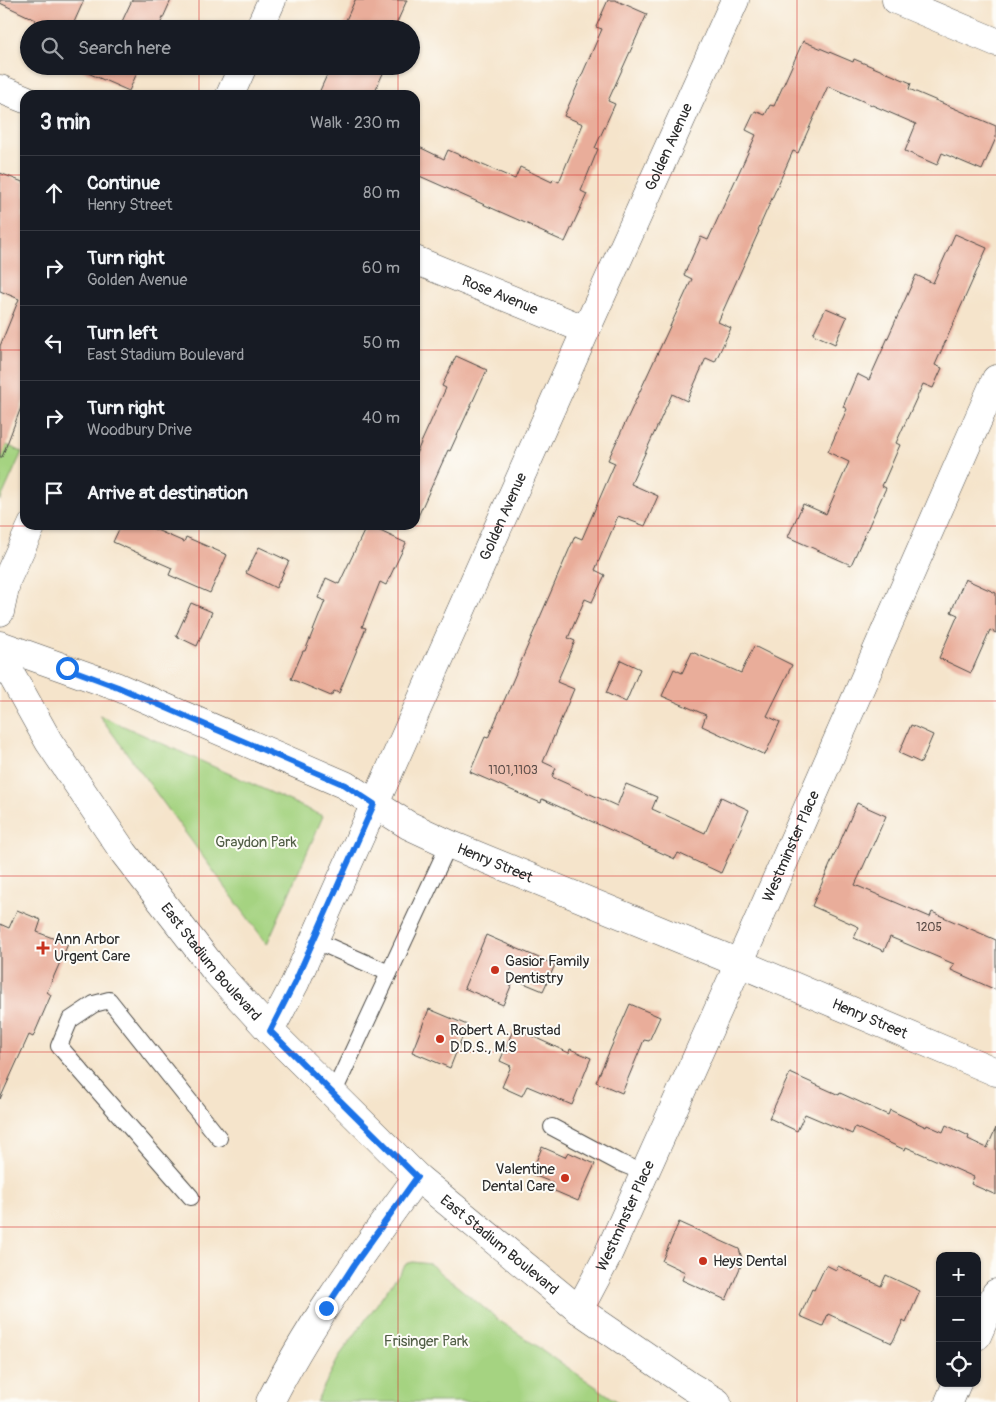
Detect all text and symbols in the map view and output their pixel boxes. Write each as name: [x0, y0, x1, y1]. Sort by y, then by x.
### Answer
search box: [20, 20, 420, 75]
icon: search: [38, 34, 66, 62]
text: Search here: [78, 36, 171, 60]
street label: Golden Avenue: [641, 99, 697, 194]
text: 3 min: [40, 109, 90, 136]
text: Walk · 230 m: [310, 113, 400, 133]
text: Continue: [87, 171, 160, 195]
icon: ahead: [40, 179, 68, 207]
text: 80 m: [363, 183, 400, 203]
text: Henry Street: [87, 195, 173, 215]
text: Turn right: [87, 246, 165, 270]
icon: right: [40, 254, 68, 282]
text: 60 m: [362, 258, 400, 278]
text: Golden Avenue: [87, 270, 187, 290]
street label: Rose Avenue: [459, 271, 541, 319]
text: Turn left: [87, 321, 157, 345]
icon: left: [40, 329, 68, 357]
text: 50 m: [363, 333, 400, 353]
text: East Stadium Boulevard: [87, 345, 244, 365]
text: Turn right: [87, 396, 165, 420]
icon: right: [40, 404, 68, 432]
text: 40 m: [362, 408, 400, 428]
text: Woodbury Drive: [87, 420, 192, 440]
street label: Golden Avenue: [475, 469, 531, 563]
icon: arrive: [40, 479, 68, 507]
text: Arrive at destination: [87, 481, 248, 505]
route start: [56, 657, 79, 680]
house number: 1101,1103: [488, 763, 538, 778]
street label: Westminster Place: [758, 787, 824, 905]
park label: Graydon Park: [215, 833, 298, 852]
street label: Henry Street: [454, 839, 537, 887]
street label: East Stadium Boulevard: [157, 899, 265, 1025]
house number: 1205: [916, 920, 942, 935]
place label: Ann Arbor Urgent Care: [54, 930, 131, 966]
marker: Ann Arbor Urgent Care: [36, 941, 50, 955]
place label: Gasior Family Dentistry: [505, 952, 590, 988]
marker: Gasior Family Dentistry: [489, 964, 501, 976]
street label: Henry Street: [829, 994, 911, 1043]
place label: Robert A. Brustad D.D.S., M.S: [450, 1021, 561, 1057]
marker: Robert A. Brustad D.D.S., M.S: [434, 1033, 446, 1045]
street label: Westminster Place: [592, 1157, 659, 1275]
place label: Valentine Dental Care: [482, 1160, 556, 1196]
marker: Valentine Dental Care: [559, 1172, 571, 1184]
street label: East Stadium Boulevard: [436, 1191, 563, 1299]
place label: Heys Dental: [713, 1252, 787, 1271]
map controls: [936, 1252, 981, 1387]
button: +: [936, 1252, 981, 1297]
marker: Heys Dental: [697, 1255, 709, 1267]
route end: [315, 1297, 338, 1320]
button: −: [936, 1297, 981, 1342]
park label: Frisinger Park: [384, 1332, 469, 1351]
button: locate: [936, 1342, 981, 1387]

